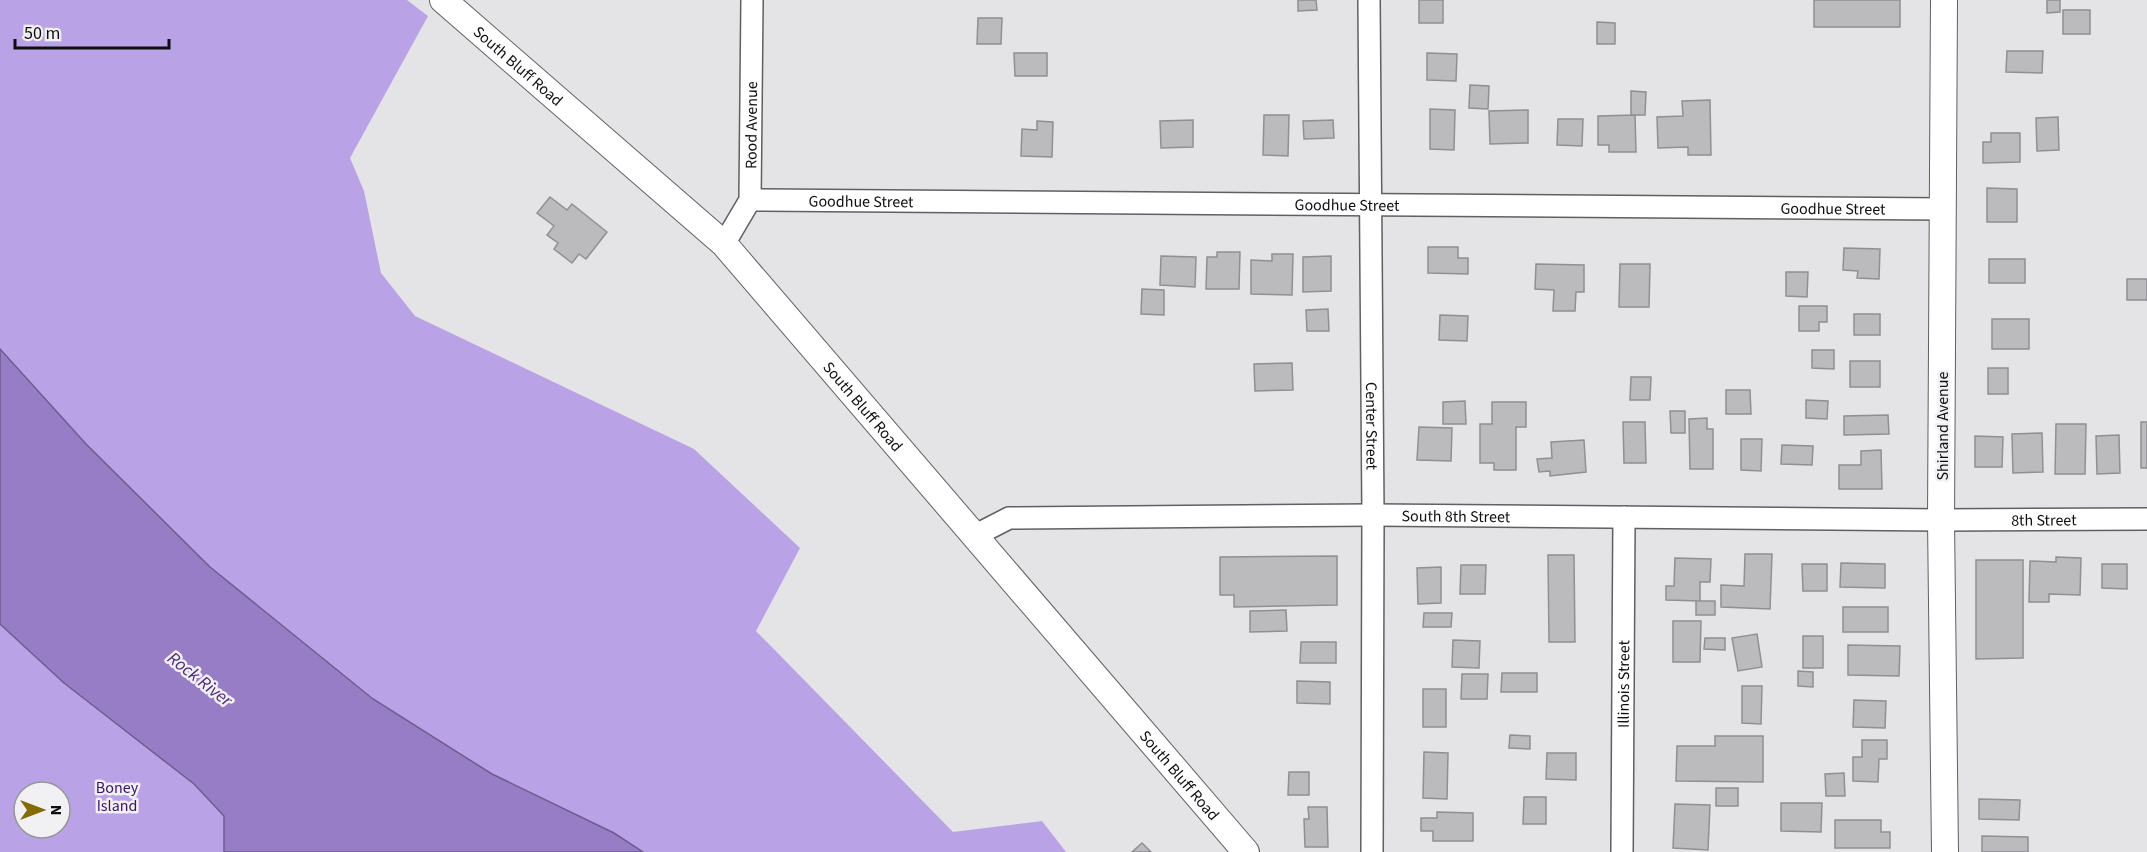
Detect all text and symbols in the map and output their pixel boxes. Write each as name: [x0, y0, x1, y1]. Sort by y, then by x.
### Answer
scale bar: [15, 12, 170, 50]
text: 50 m: [24, 21, 60, 46]
street label: South Bluff Road: [468, 21, 567, 111]
street label: Rood Avenue: [740, 81, 763, 169]
street label: Goodhue Street: [808, 190, 914, 213]
street label: Goodhue Street: [1294, 194, 1400, 217]
street label: Goodhue Street: [1780, 198, 1886, 221]
street label: South Bluff Road: [818, 357, 907, 457]
street label: Shirland Avenue: [1932, 371, 1954, 481]
street label: Center Street: [1360, 382, 1383, 471]
street label: South 8th Street: [1401, 505, 1511, 528]
street label: 8th Street: [2011, 509, 2077, 532]
street label: Illinois Street: [1613, 639, 1635, 728]
water label: Rock River: [162, 646, 238, 713]
street label: South Bluff Road: [1134, 726, 1224, 825]
park label: Boney Island: [96, 777, 139, 817]
north arrow: [12, 780, 72, 840]
text: N: [45, 805, 67, 815]

